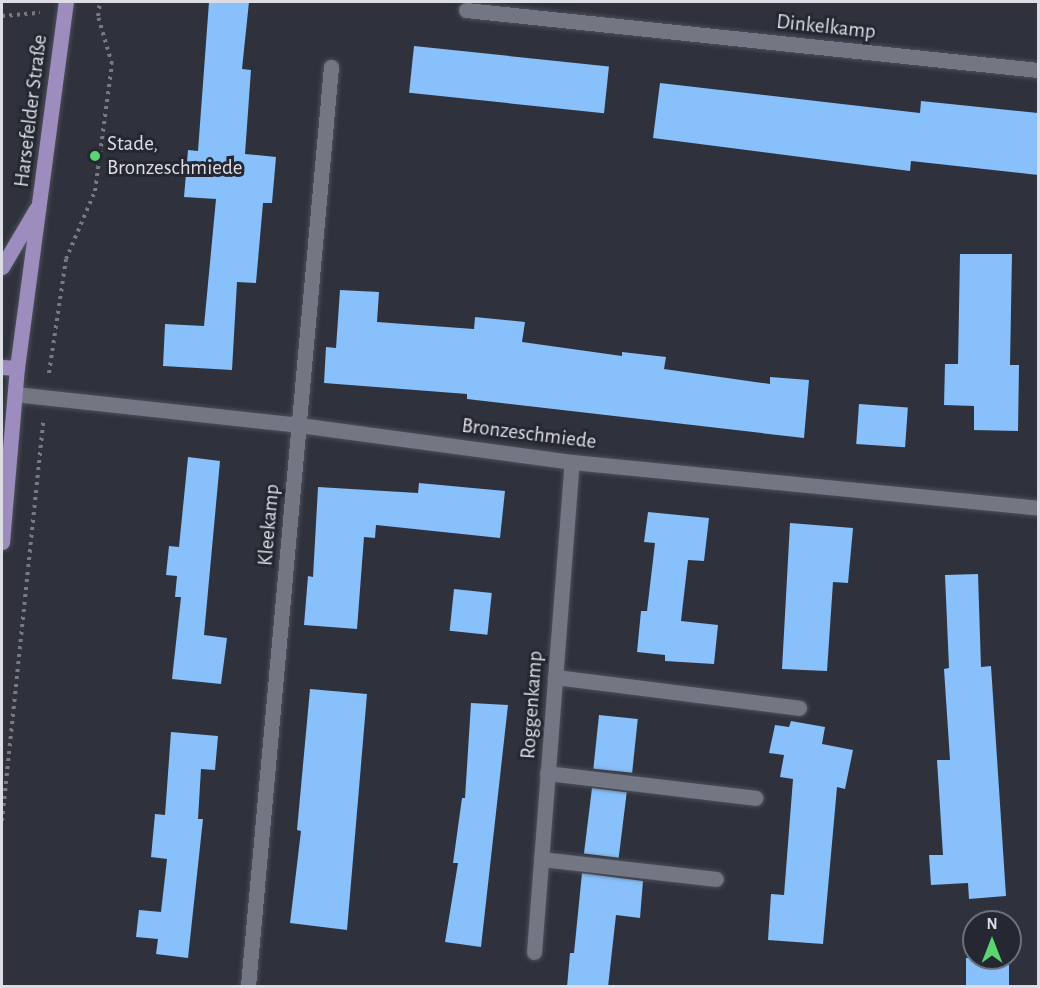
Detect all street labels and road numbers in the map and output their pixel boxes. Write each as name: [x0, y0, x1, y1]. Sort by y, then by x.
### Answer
street label: Dinkelkamp: [775, 9, 877, 45]
street label: Harsefelder Straße: [9, 33, 53, 189]
street label: Bronzeschmiede: [460, 413, 598, 455]
street label: Kleekamp: [253, 483, 285, 567]
street label: Roggenkamp: [516, 650, 548, 760]

